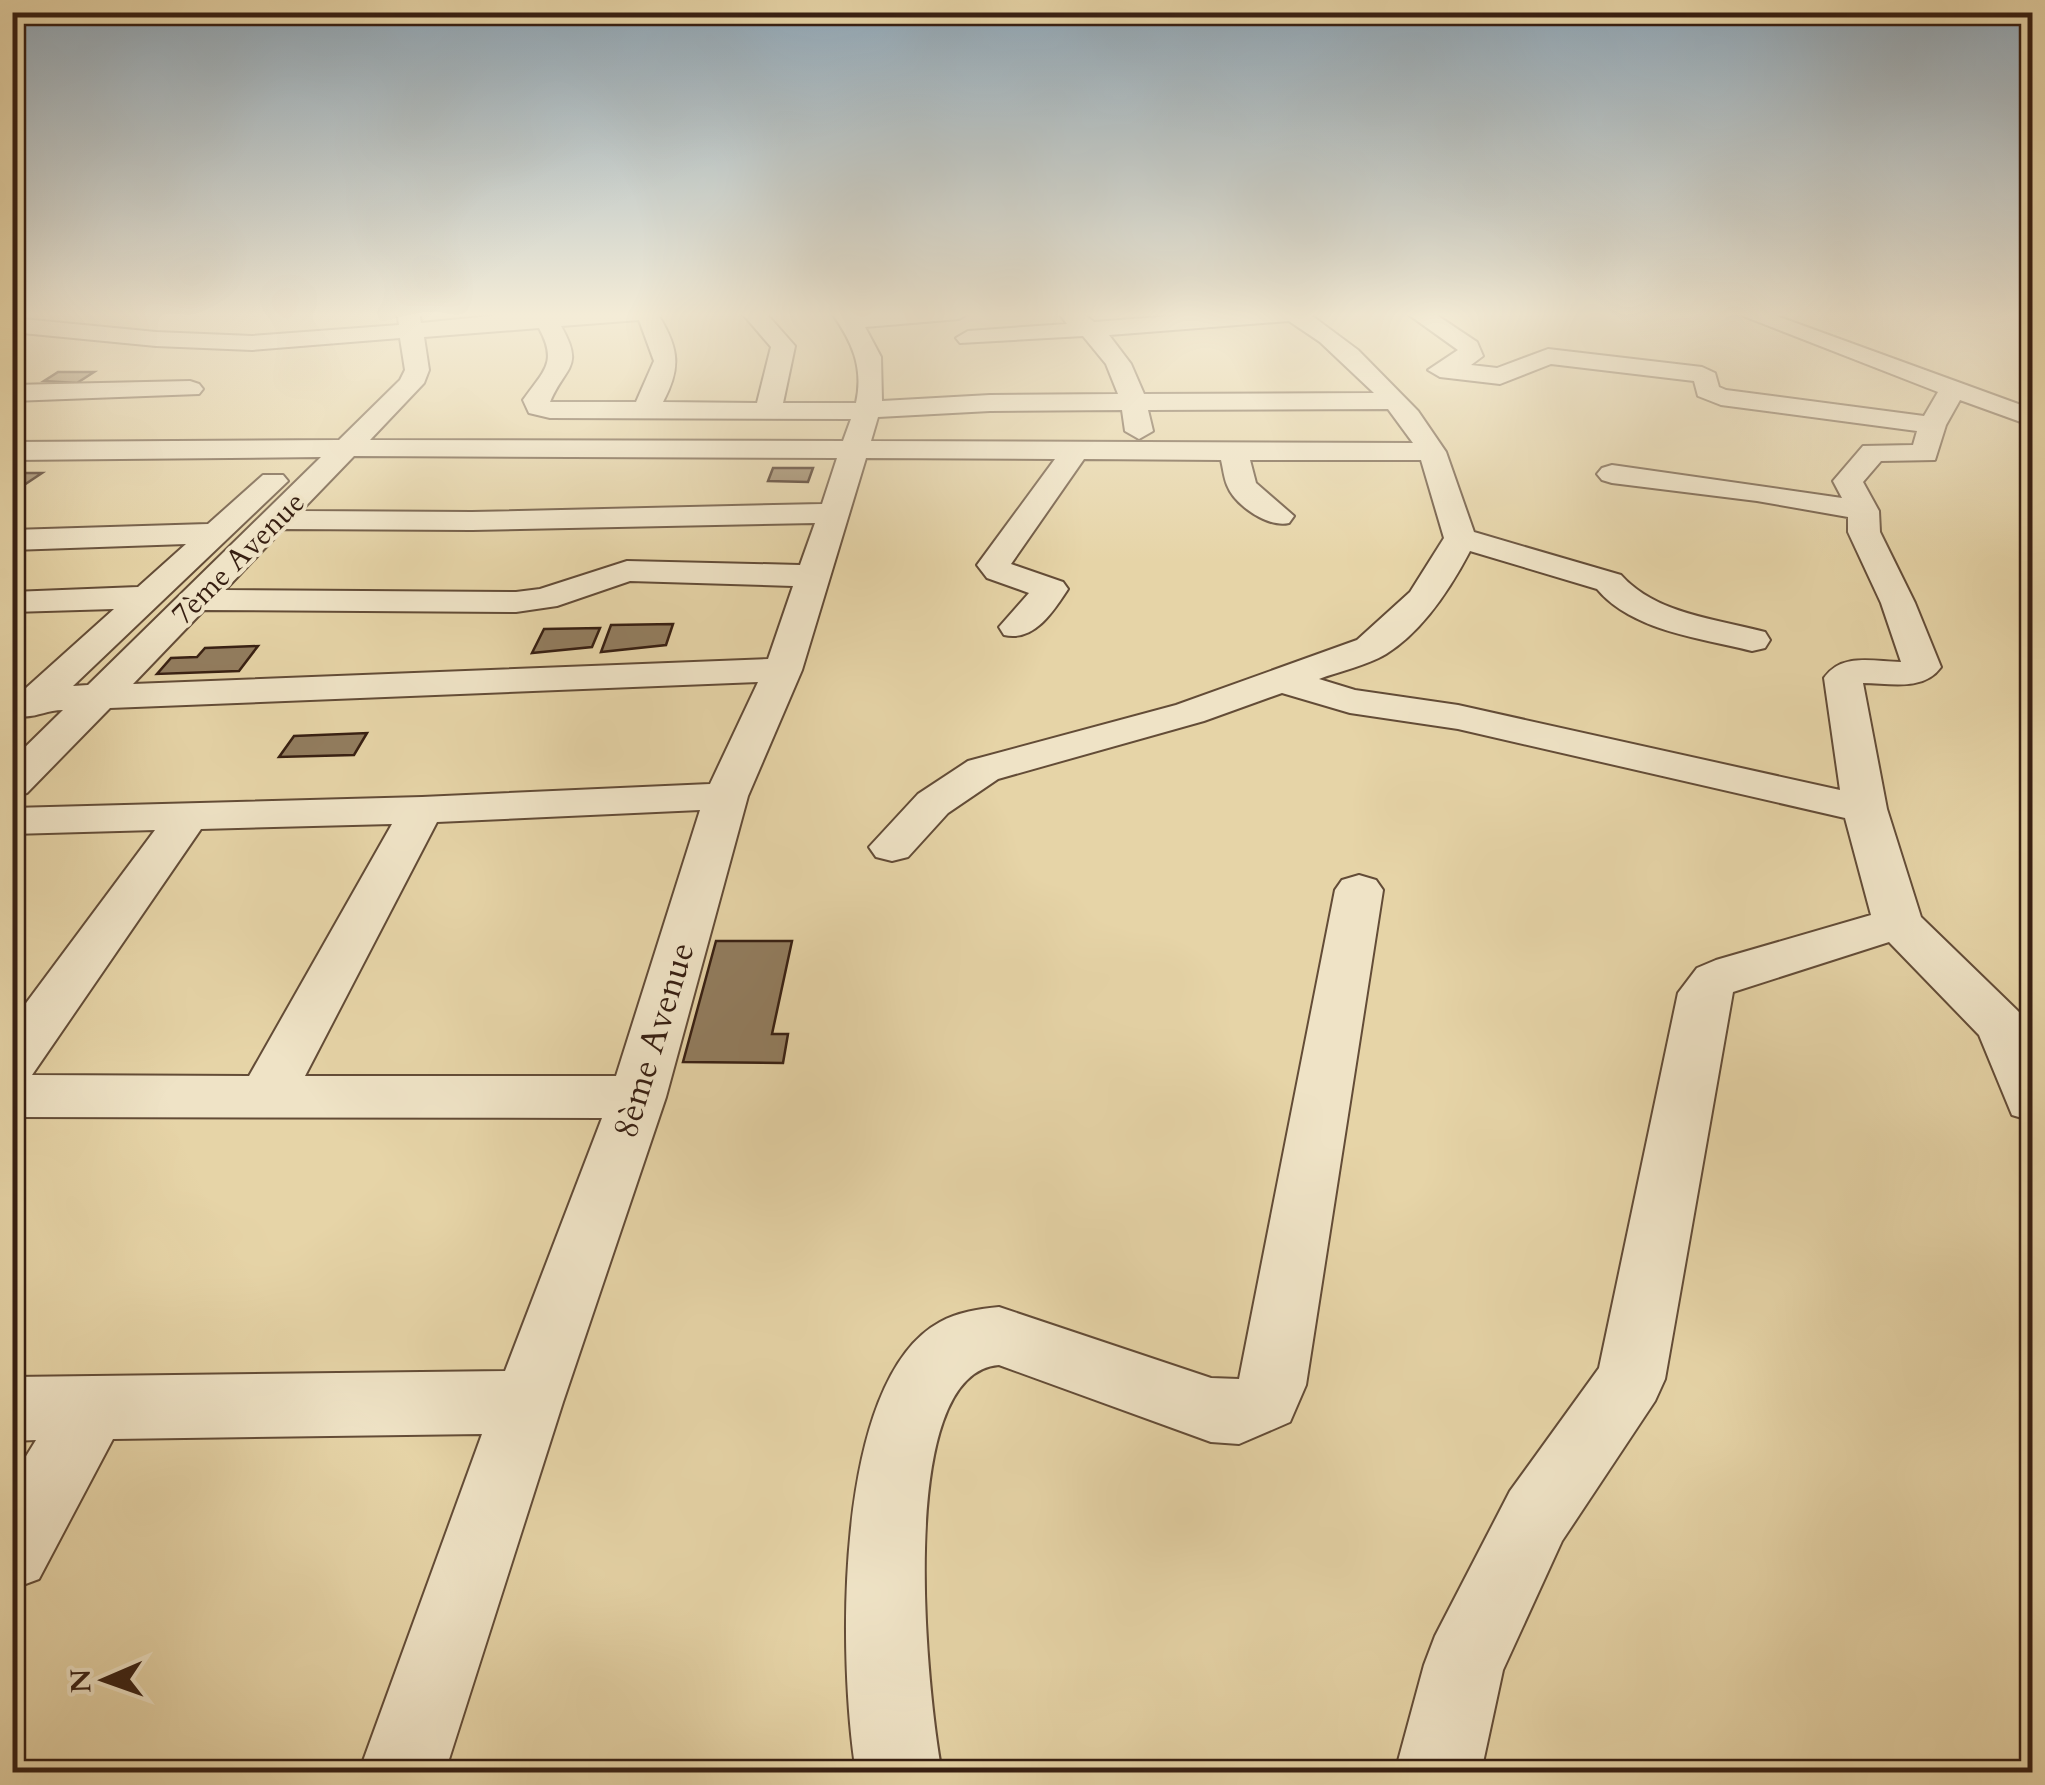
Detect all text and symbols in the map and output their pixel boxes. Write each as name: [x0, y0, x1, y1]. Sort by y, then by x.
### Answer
street label: 7ème Avenue: [163, 483, 314, 634]
street label: 8ème Avenue: [601, 937, 706, 1144]
north arrow: [55, 1630, 155, 1730]
text: N: [62, 1668, 100, 1694]

